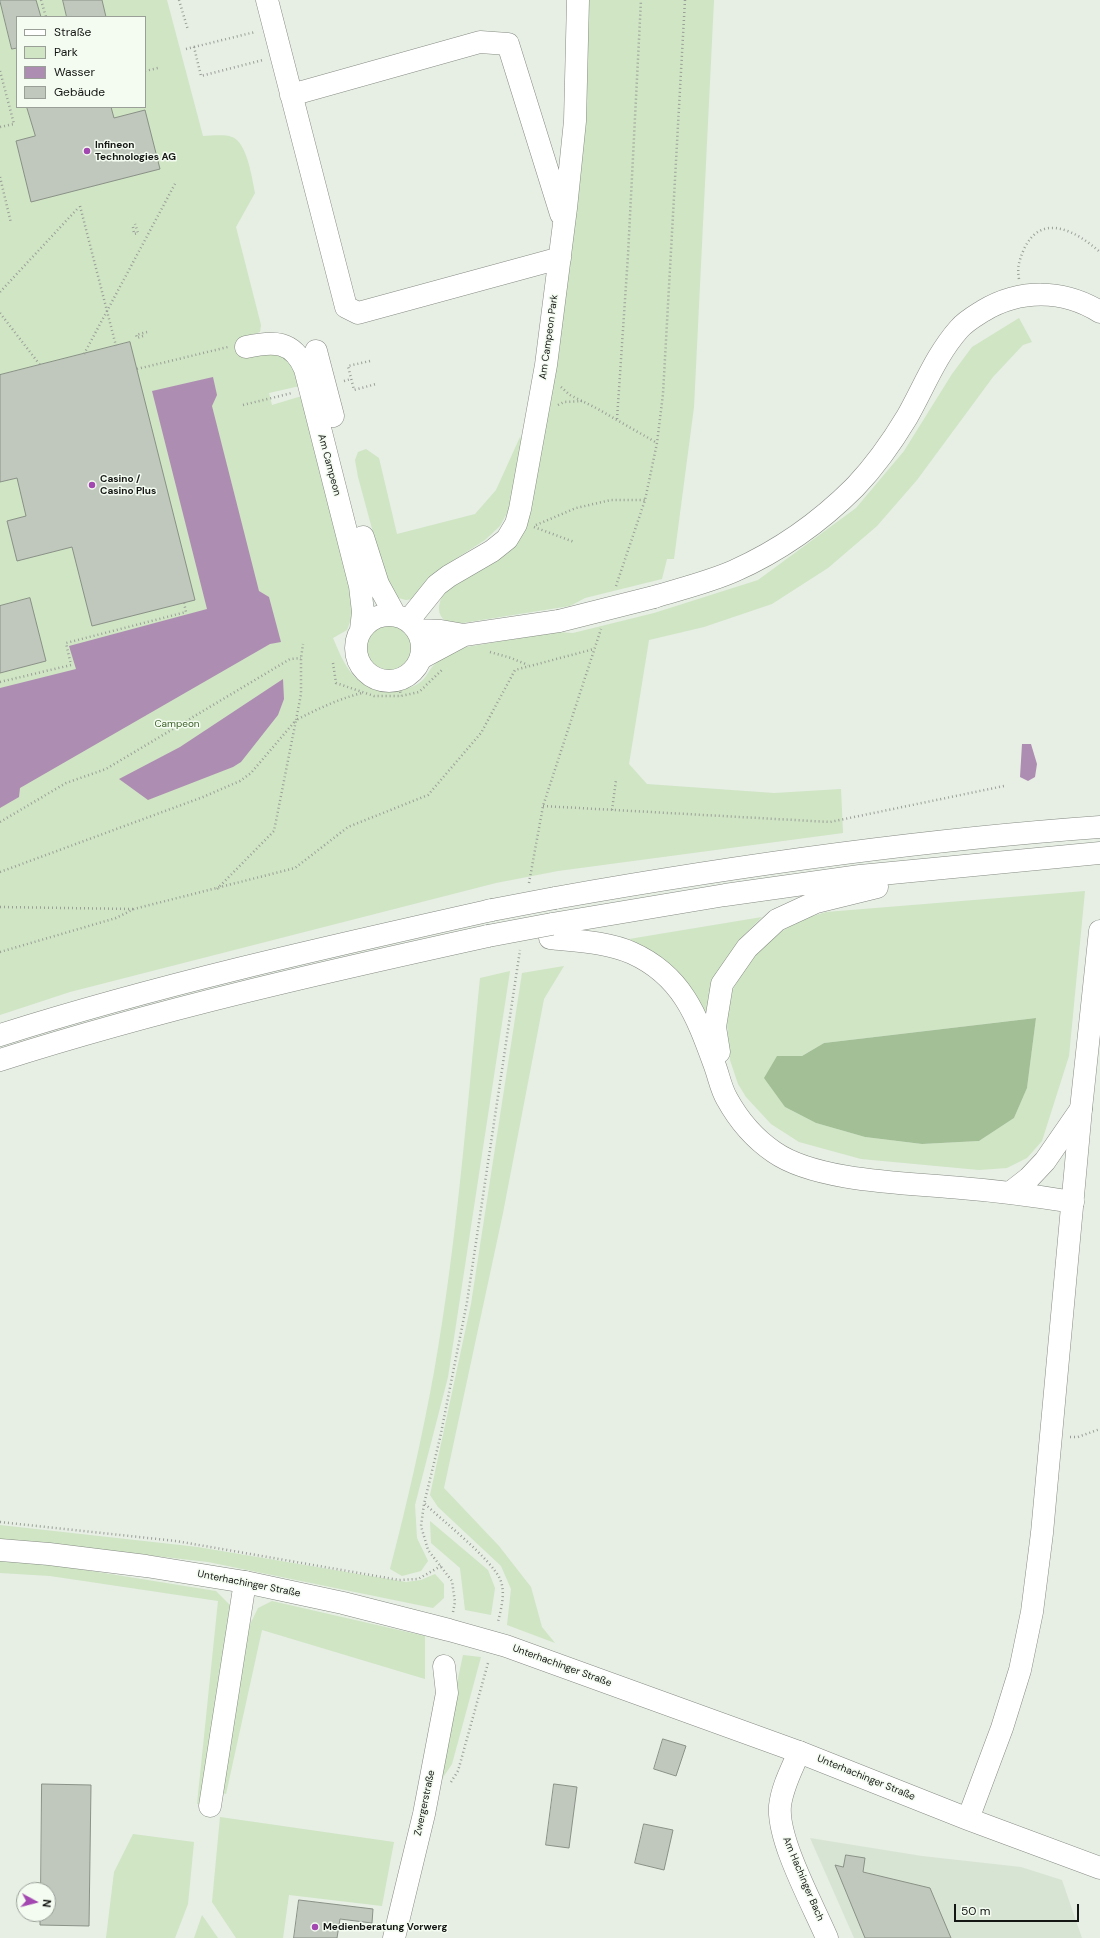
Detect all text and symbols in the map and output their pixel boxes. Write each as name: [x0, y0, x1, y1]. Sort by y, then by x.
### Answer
legend: [16, 16, 146, 108]
text: Straße: [54, 24, 91, 40]
text: Park: [54, 44, 78, 60]
text: Wasser: [54, 64, 95, 80]
text: Gebäude: [54, 84, 105, 100]
place label: Infineon Technologies AG: [95, 139, 176, 162]
marker: Infineon Technologies AG: [82, 146, 92, 156]
street label: Am Campeon Park: [537, 294, 561, 380]
street label: Am Campeon: [315, 433, 343, 497]
place label: Casino / Casino Plus: [100, 473, 156, 496]
marker: Casino / Casino Plus: [87, 480, 97, 490]
park label: Campeon: [154, 718, 200, 730]
street label: Unterhachinger Straße: [196, 1568, 302, 1600]
street label: Unterhachinger Straße: [511, 1642, 613, 1690]
street label: Unterhachinger Straße: [815, 1753, 917, 1803]
street label: Zwergerstraße: [412, 1769, 438, 1837]
street label: Am Hachinger Bach: [780, 1835, 826, 1923]
north arrow: [16, 1882, 56, 1922]
scale bar: [956, 1896, 1081, 1922]
text: N: [39, 1899, 54, 1908]
text: 50 m: [961, 1903, 990, 1919]
place label: Medienberatung Vorwerg: [323, 1921, 447, 1933]
marker: Medienberatung Vorwerg: [310, 1922, 320, 1932]

